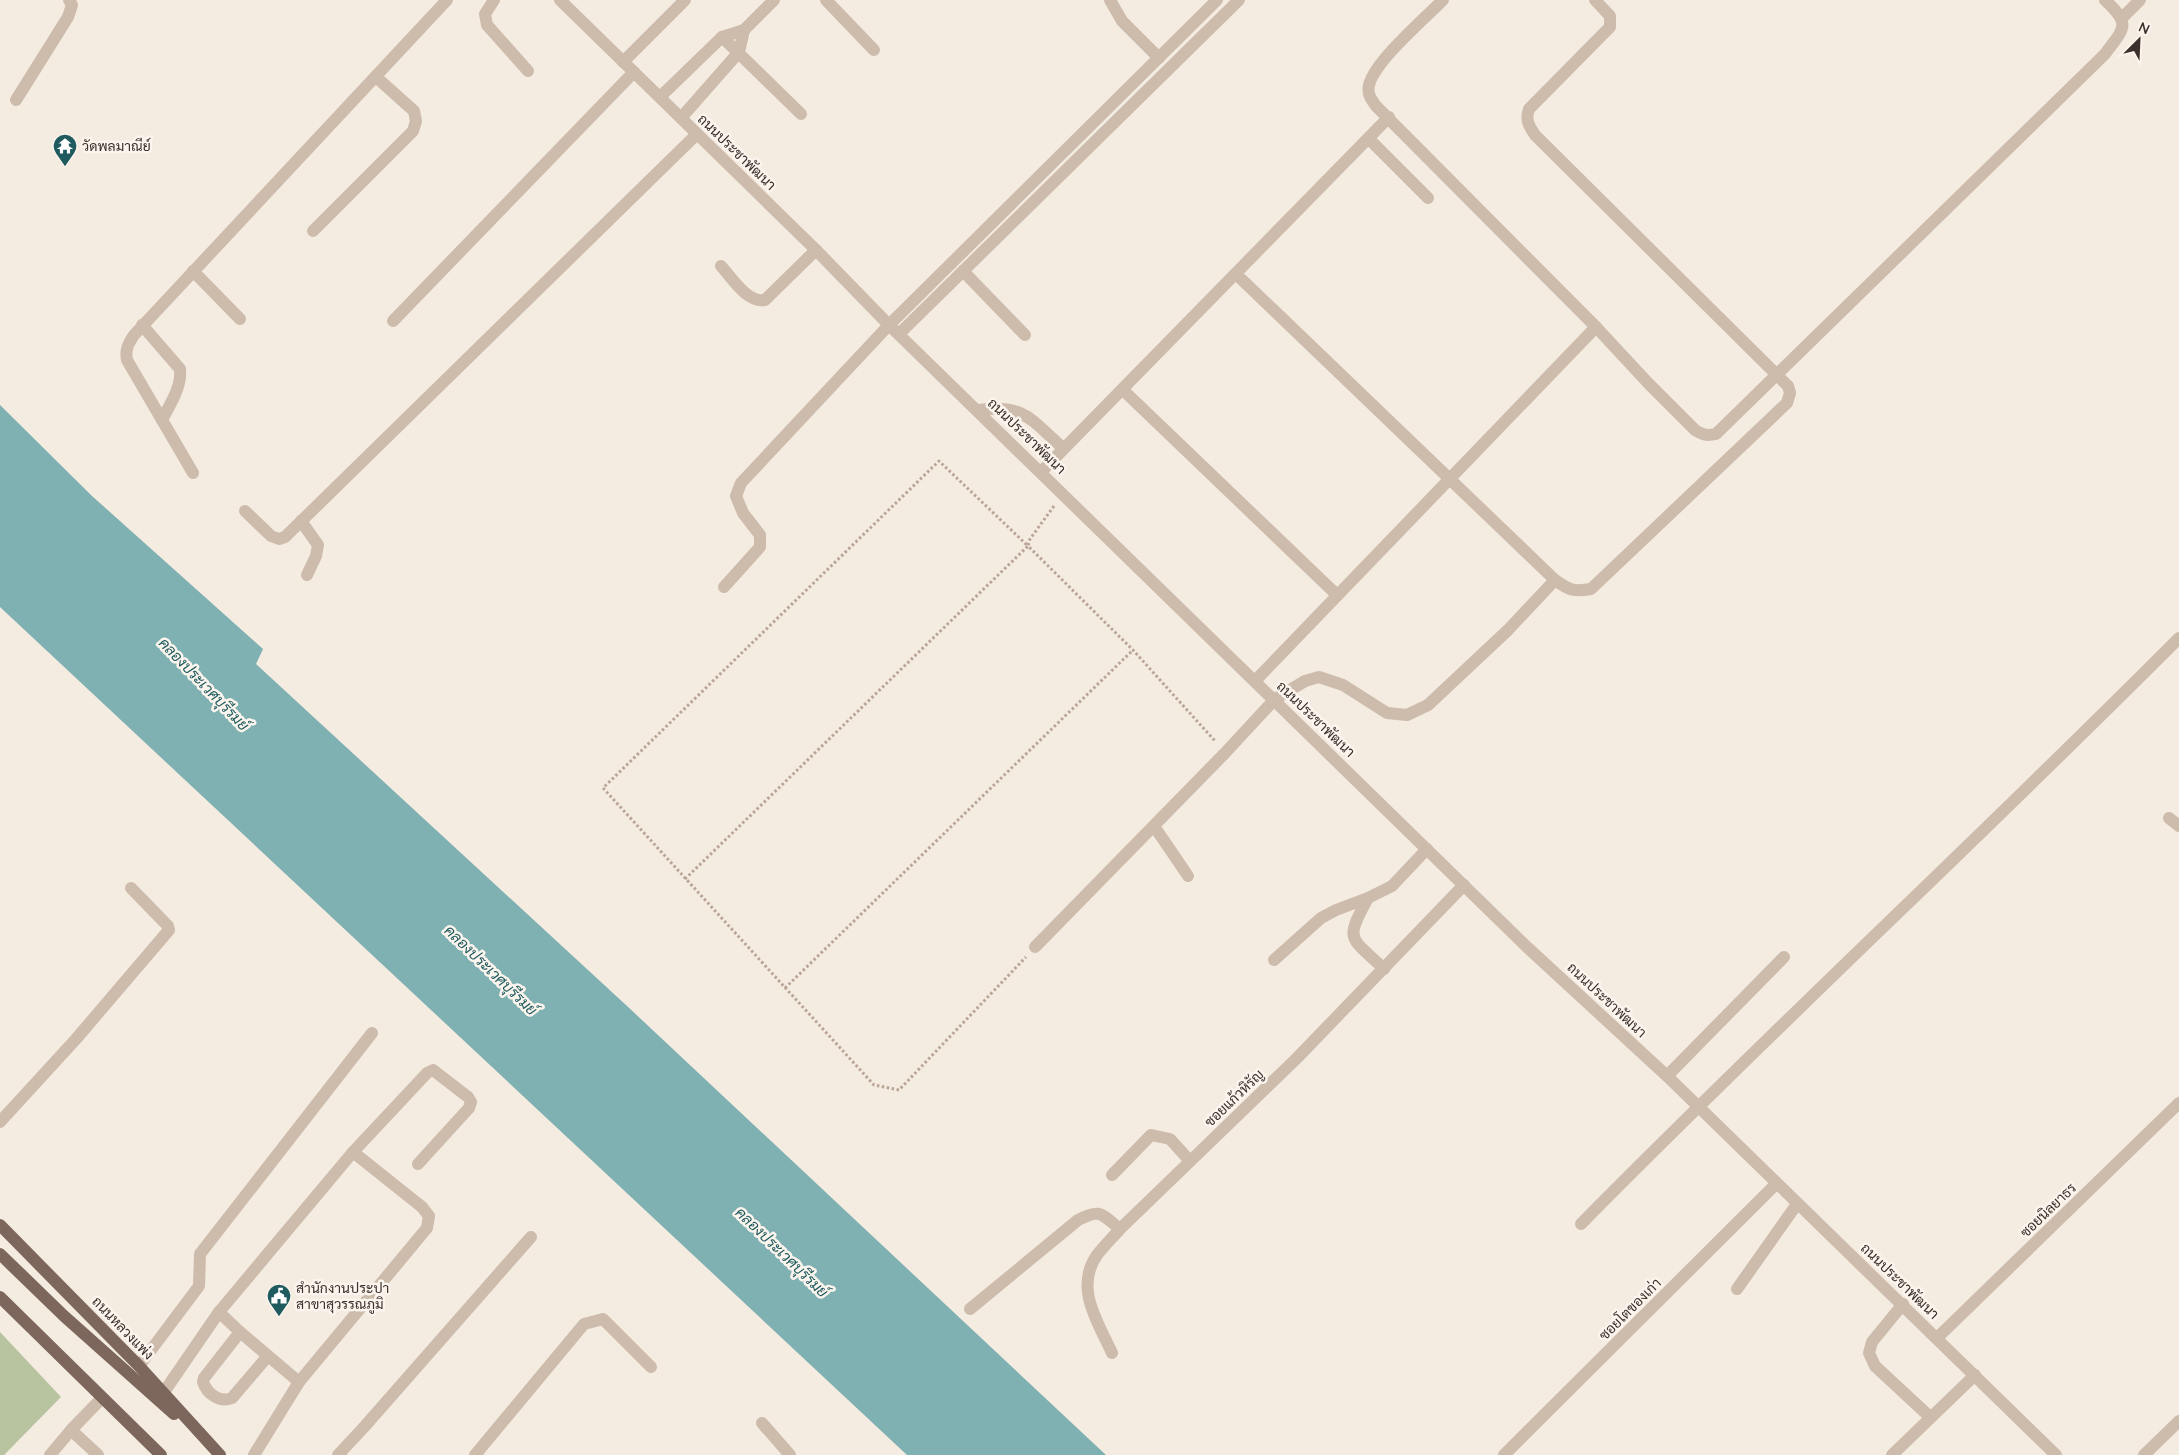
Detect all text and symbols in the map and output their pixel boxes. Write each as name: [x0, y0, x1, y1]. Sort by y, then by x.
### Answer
north arrow: [2114, 15, 2164, 65]
text: N: [2136, 18, 2153, 38]
street label: ถนนประชาพัฒนา: [694, 110, 780, 194]
temple icon: วัดพลมาณีย์: [52, 133, 78, 167]
place label: วัดพลมาณีย์: [82, 137, 151, 155]
street label: ถนนประชาพัฒนา: [984, 394, 1070, 478]
water label: คลองประเวศบุรีรมย์: [153, 634, 255, 737]
street label: ถนนประชาพัฒนา: [1273, 677, 1359, 761]
water label: คลองประเวศบุรีรมย์: [439, 921, 543, 1022]
street label: ถนนประชาพัฒนา: [1564, 959, 1650, 1041]
street label: ซอยแก้วหิรัญ: [1201, 1065, 1267, 1131]
street label: ซอยนิลยาธร: [2016, 1179, 2080, 1241]
water label: คลองประเวศบุรีรมย์: [730, 1203, 834, 1304]
street label: ถนนประชาพัฒนา: [1857, 1239, 1943, 1323]
street label: ซอยโตของเก่า: [1595, 1274, 1665, 1344]
place label: สำนักงานประปา สาขาสุวรรณภูมิ: [296, 1279, 389, 1314]
public building icon: สำนักงานประปา สาขาสุวรรณภูมิ: [266, 1283, 292, 1317]
street label: ถนนหลวงแพ่ง: [88, 1293, 158, 1363]

